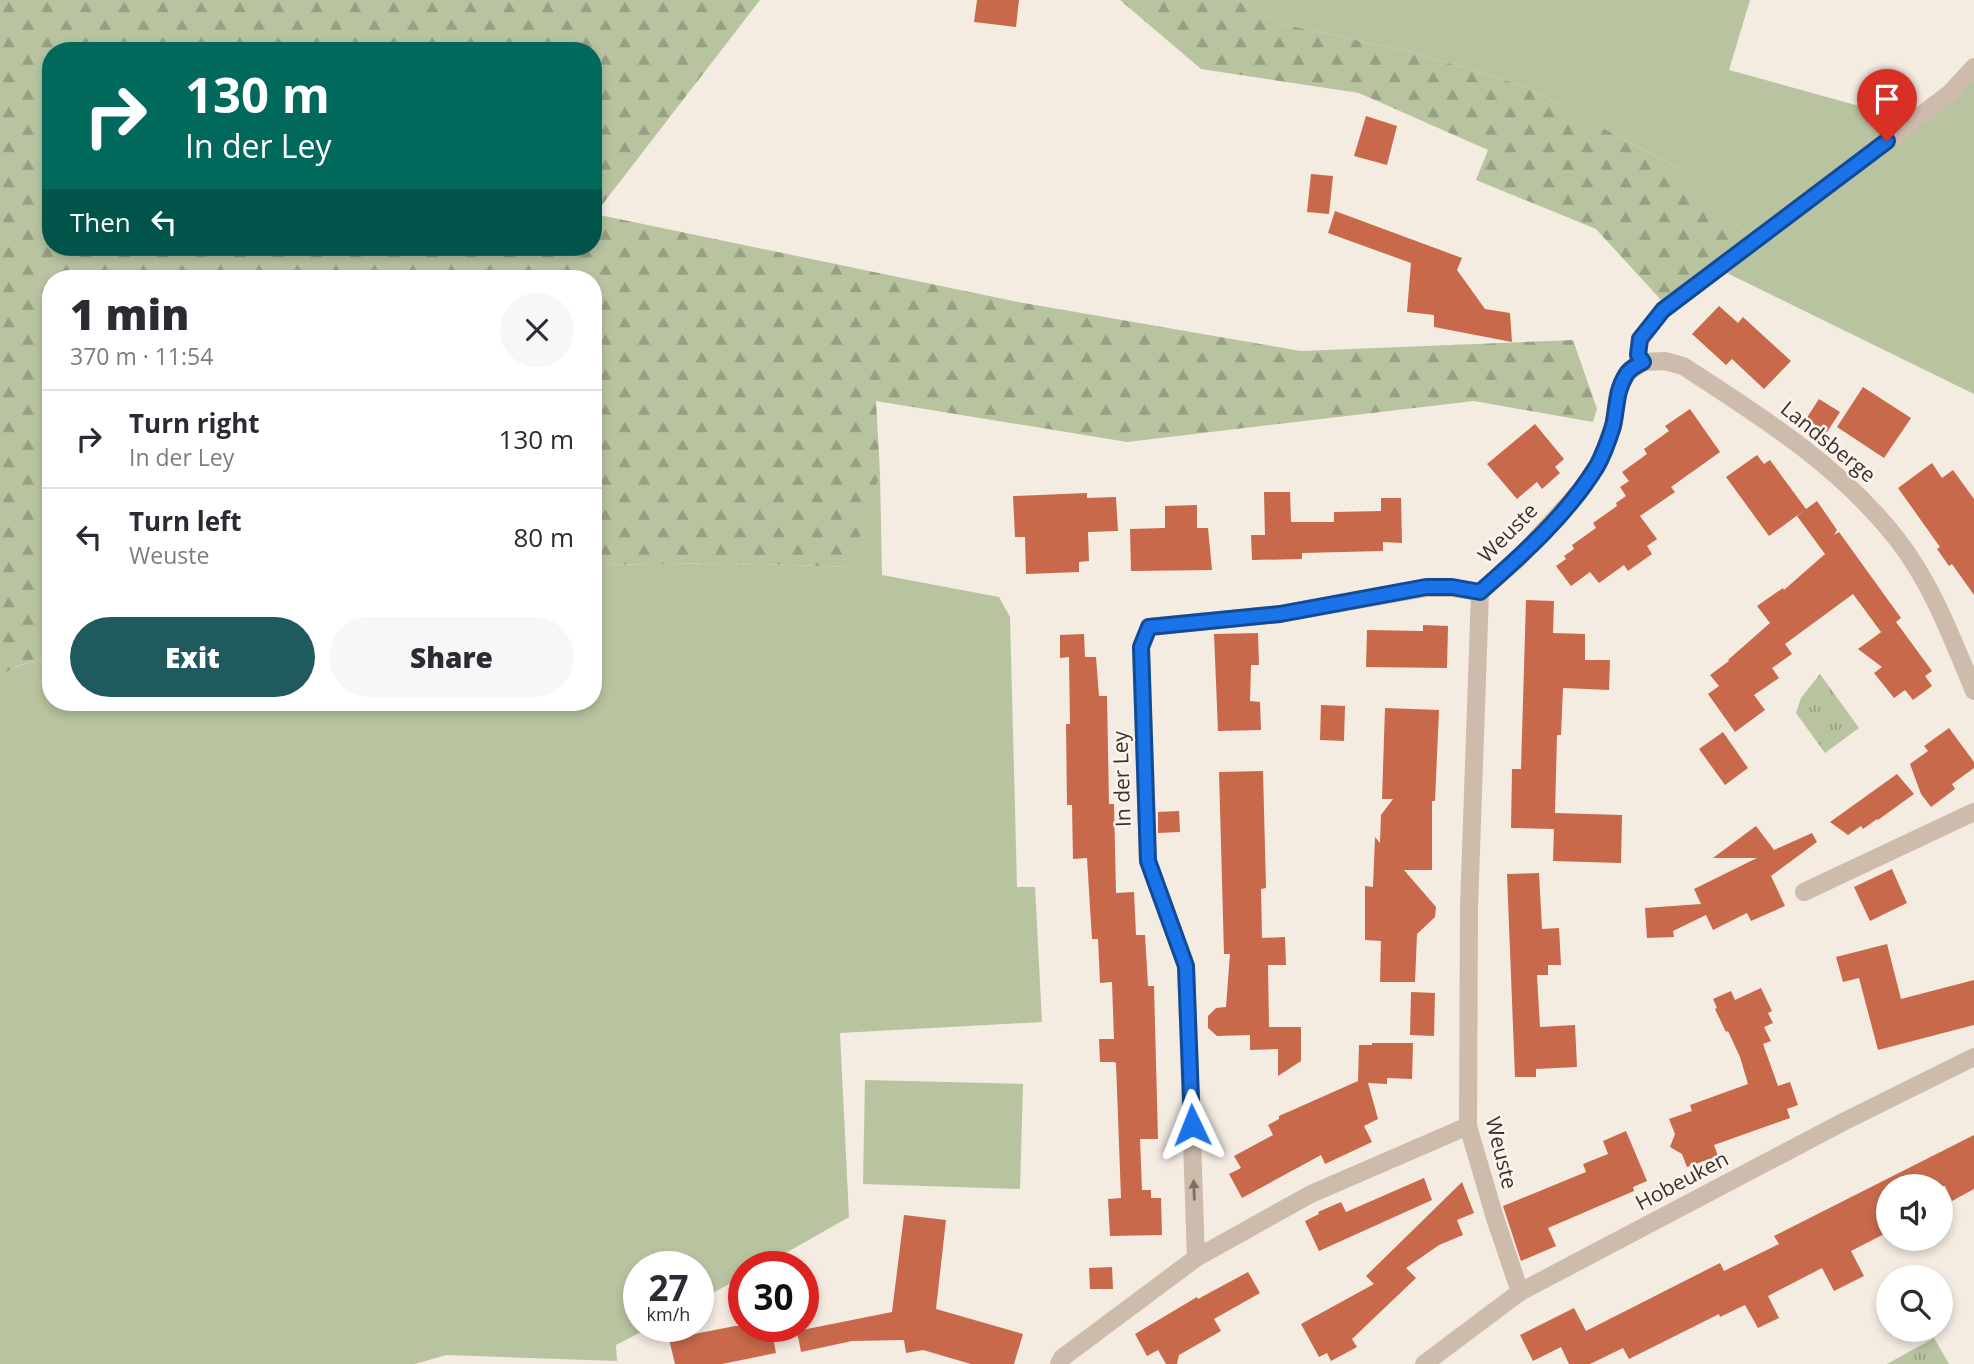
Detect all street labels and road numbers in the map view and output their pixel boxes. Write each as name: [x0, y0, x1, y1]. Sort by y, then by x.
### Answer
street label: Landsberge: [1775, 394, 1882, 488]
street label: Weuste: [1471, 496, 1543, 568]
street label: In der Ley: [1105, 730, 1137, 828]
street label: Weuste: [1480, 1114, 1524, 1192]
street label: Hobeuken: [1630, 1144, 1733, 1216]

